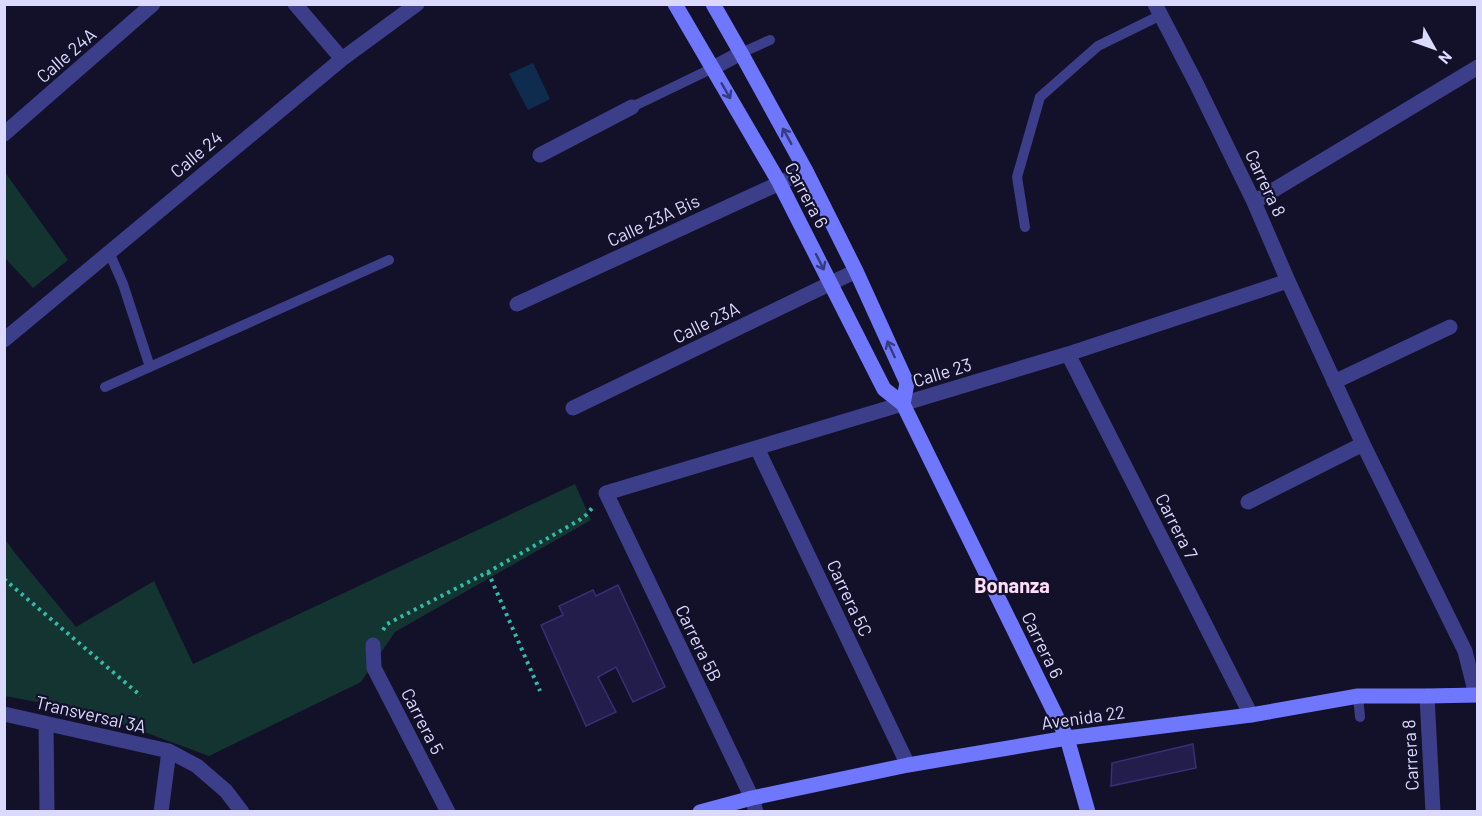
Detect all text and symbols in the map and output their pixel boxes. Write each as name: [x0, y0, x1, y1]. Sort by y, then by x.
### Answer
north arrow: [1404, 18, 1464, 78]
street label: Calle 24A: [32, 23, 100, 87]
text: N: [1435, 48, 1457, 68]
one-way arrow: [720, 82, 732, 99]
street label: Calle 24: [166, 126, 226, 182]
one-way arrow: [781, 128, 792, 146]
street label: Carrera 8: [1241, 146, 1291, 220]
street label: Carrera 6: [781, 158, 833, 232]
street label: Calle 23A Bis: [603, 189, 703, 251]
one-way arrow: [815, 252, 826, 270]
street label: Calle 23A: [669, 296, 743, 347]
one-way arrow: [885, 341, 897, 359]
street label: Calle 23: [910, 353, 974, 391]
street label: Carrera 7: [1151, 490, 1203, 563]
street label: Carrera 5C: [823, 556, 877, 640]
district label: Bonanza: [974, 573, 1050, 597]
street label: Carrera 5B: [671, 601, 727, 685]
street label: Carrera 6: [1018, 608, 1068, 682]
street label: Carrera 5: [397, 684, 449, 758]
street label: Transversal 3A: [34, 691, 149, 737]
street label: Avenida 22: [1040, 700, 1126, 734]
street label: Carrera 8: [1397, 719, 1423, 791]

